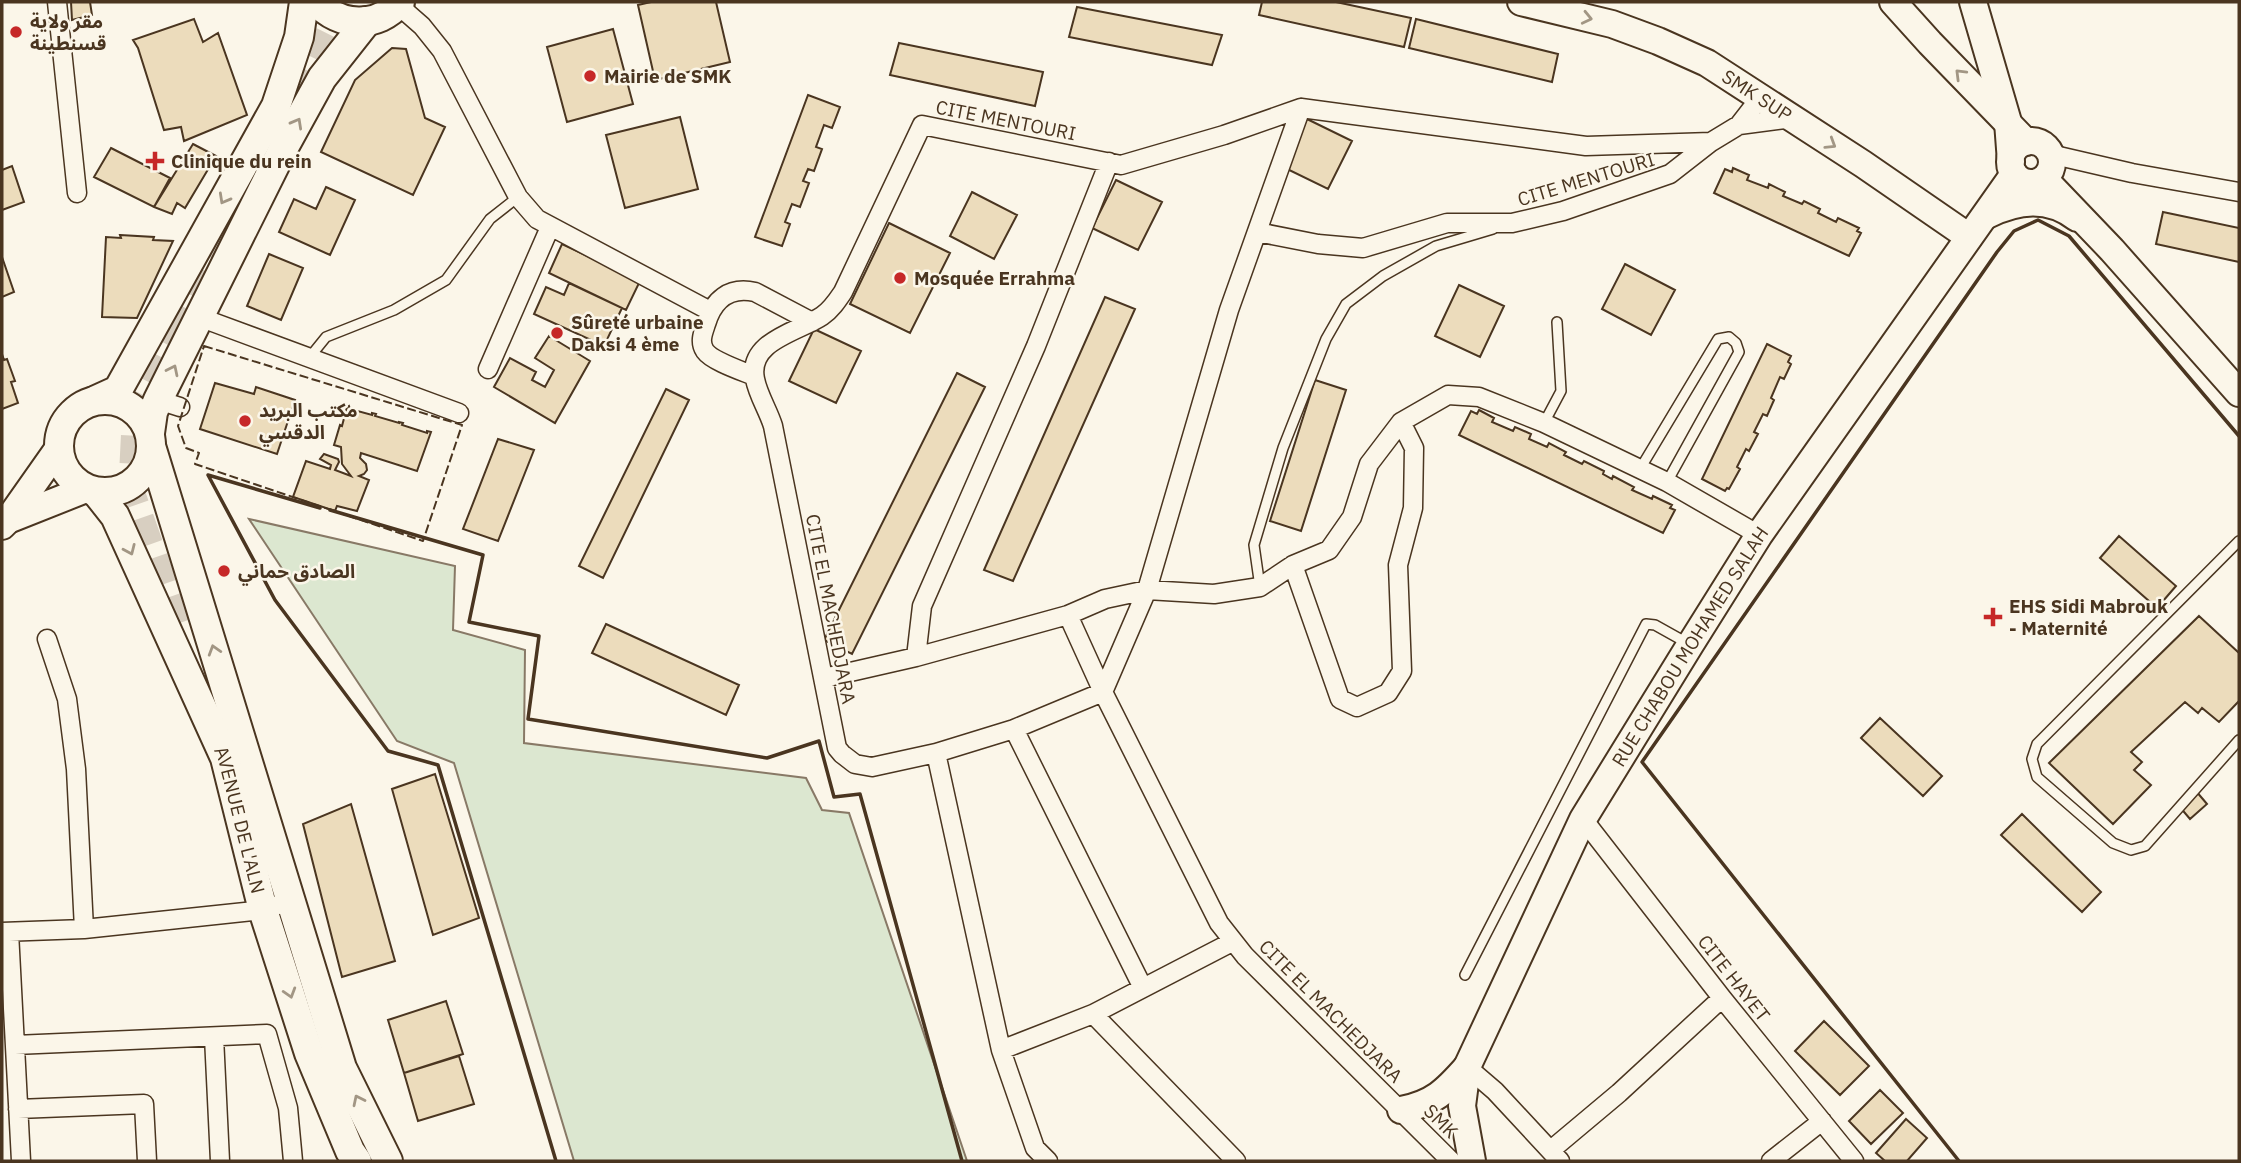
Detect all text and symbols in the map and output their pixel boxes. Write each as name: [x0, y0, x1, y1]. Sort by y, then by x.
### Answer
place label: مقر ولاية قسنطينة: [30, 9, 106, 55]
one-way arrow: [1581, 10, 1593, 24]
marker: مقر ولاية قسنطينة: [8, 24, 24, 40]
place label: Mairie de SMK: [604, 64, 731, 88]
street label: SMK SUP: [1718, 64, 1797, 127]
marker: Mairie de SMK: [582, 68, 598, 84]
one-way arrow: [1955, 69, 1968, 82]
street label: CITE MENTOURI: [934, 95, 1078, 145]
one-way arrow: [289, 118, 302, 130]
one-way arrow: [1823, 135, 1836, 148]
street label: CITE MENTOURI: [1514, 147, 1658, 211]
place label: Clinique du rein: [171, 149, 312, 173]
marker: Clinique du rein: [145, 151, 165, 171]
one-way arrow: [219, 192, 233, 205]
place label: Mosquée Errahma: [914, 266, 1075, 290]
marker: Mosquée Errahma: [892, 270, 908, 286]
place label: Sûreté urbaine Daksi 4 ème: [571, 310, 704, 356]
marker: Sûreté urbaine Daksi 4 ème: [549, 325, 565, 341]
one-way arrow: [165, 365, 179, 377]
place label: مكتب البريد الدقسي: [259, 398, 357, 447]
marker: مكتب البريد الدقسي: [237, 413, 253, 429]
street label: CITE EL MACHEDJARA: [801, 512, 861, 706]
street label: RUE CHABOU MOHAMED SALAH: [1606, 522, 1773, 771]
one-way arrow: [122, 543, 136, 555]
place label: الصادق حماني: [238, 559, 355, 586]
marker: الصادق حماني: [216, 563, 232, 579]
place label: EHS Sidi Mabrouk - Maternité: [2009, 594, 2168, 640]
marker: EHS Sidi Mabrouk - Maternité: [1983, 607, 2003, 627]
one-way arrow: [208, 645, 223, 657]
street label: AVENUE DE L'ALN: [209, 742, 270, 896]
street label: CITE HAYET: [1693, 930, 1775, 1026]
street label: CITE EL MACHEDJARA: [1254, 934, 1408, 1088]
one-way arrow: [282, 987, 297, 999]
one-way arrow: [352, 1095, 366, 1107]
street label: SMK: [1419, 1099, 1463, 1143]

